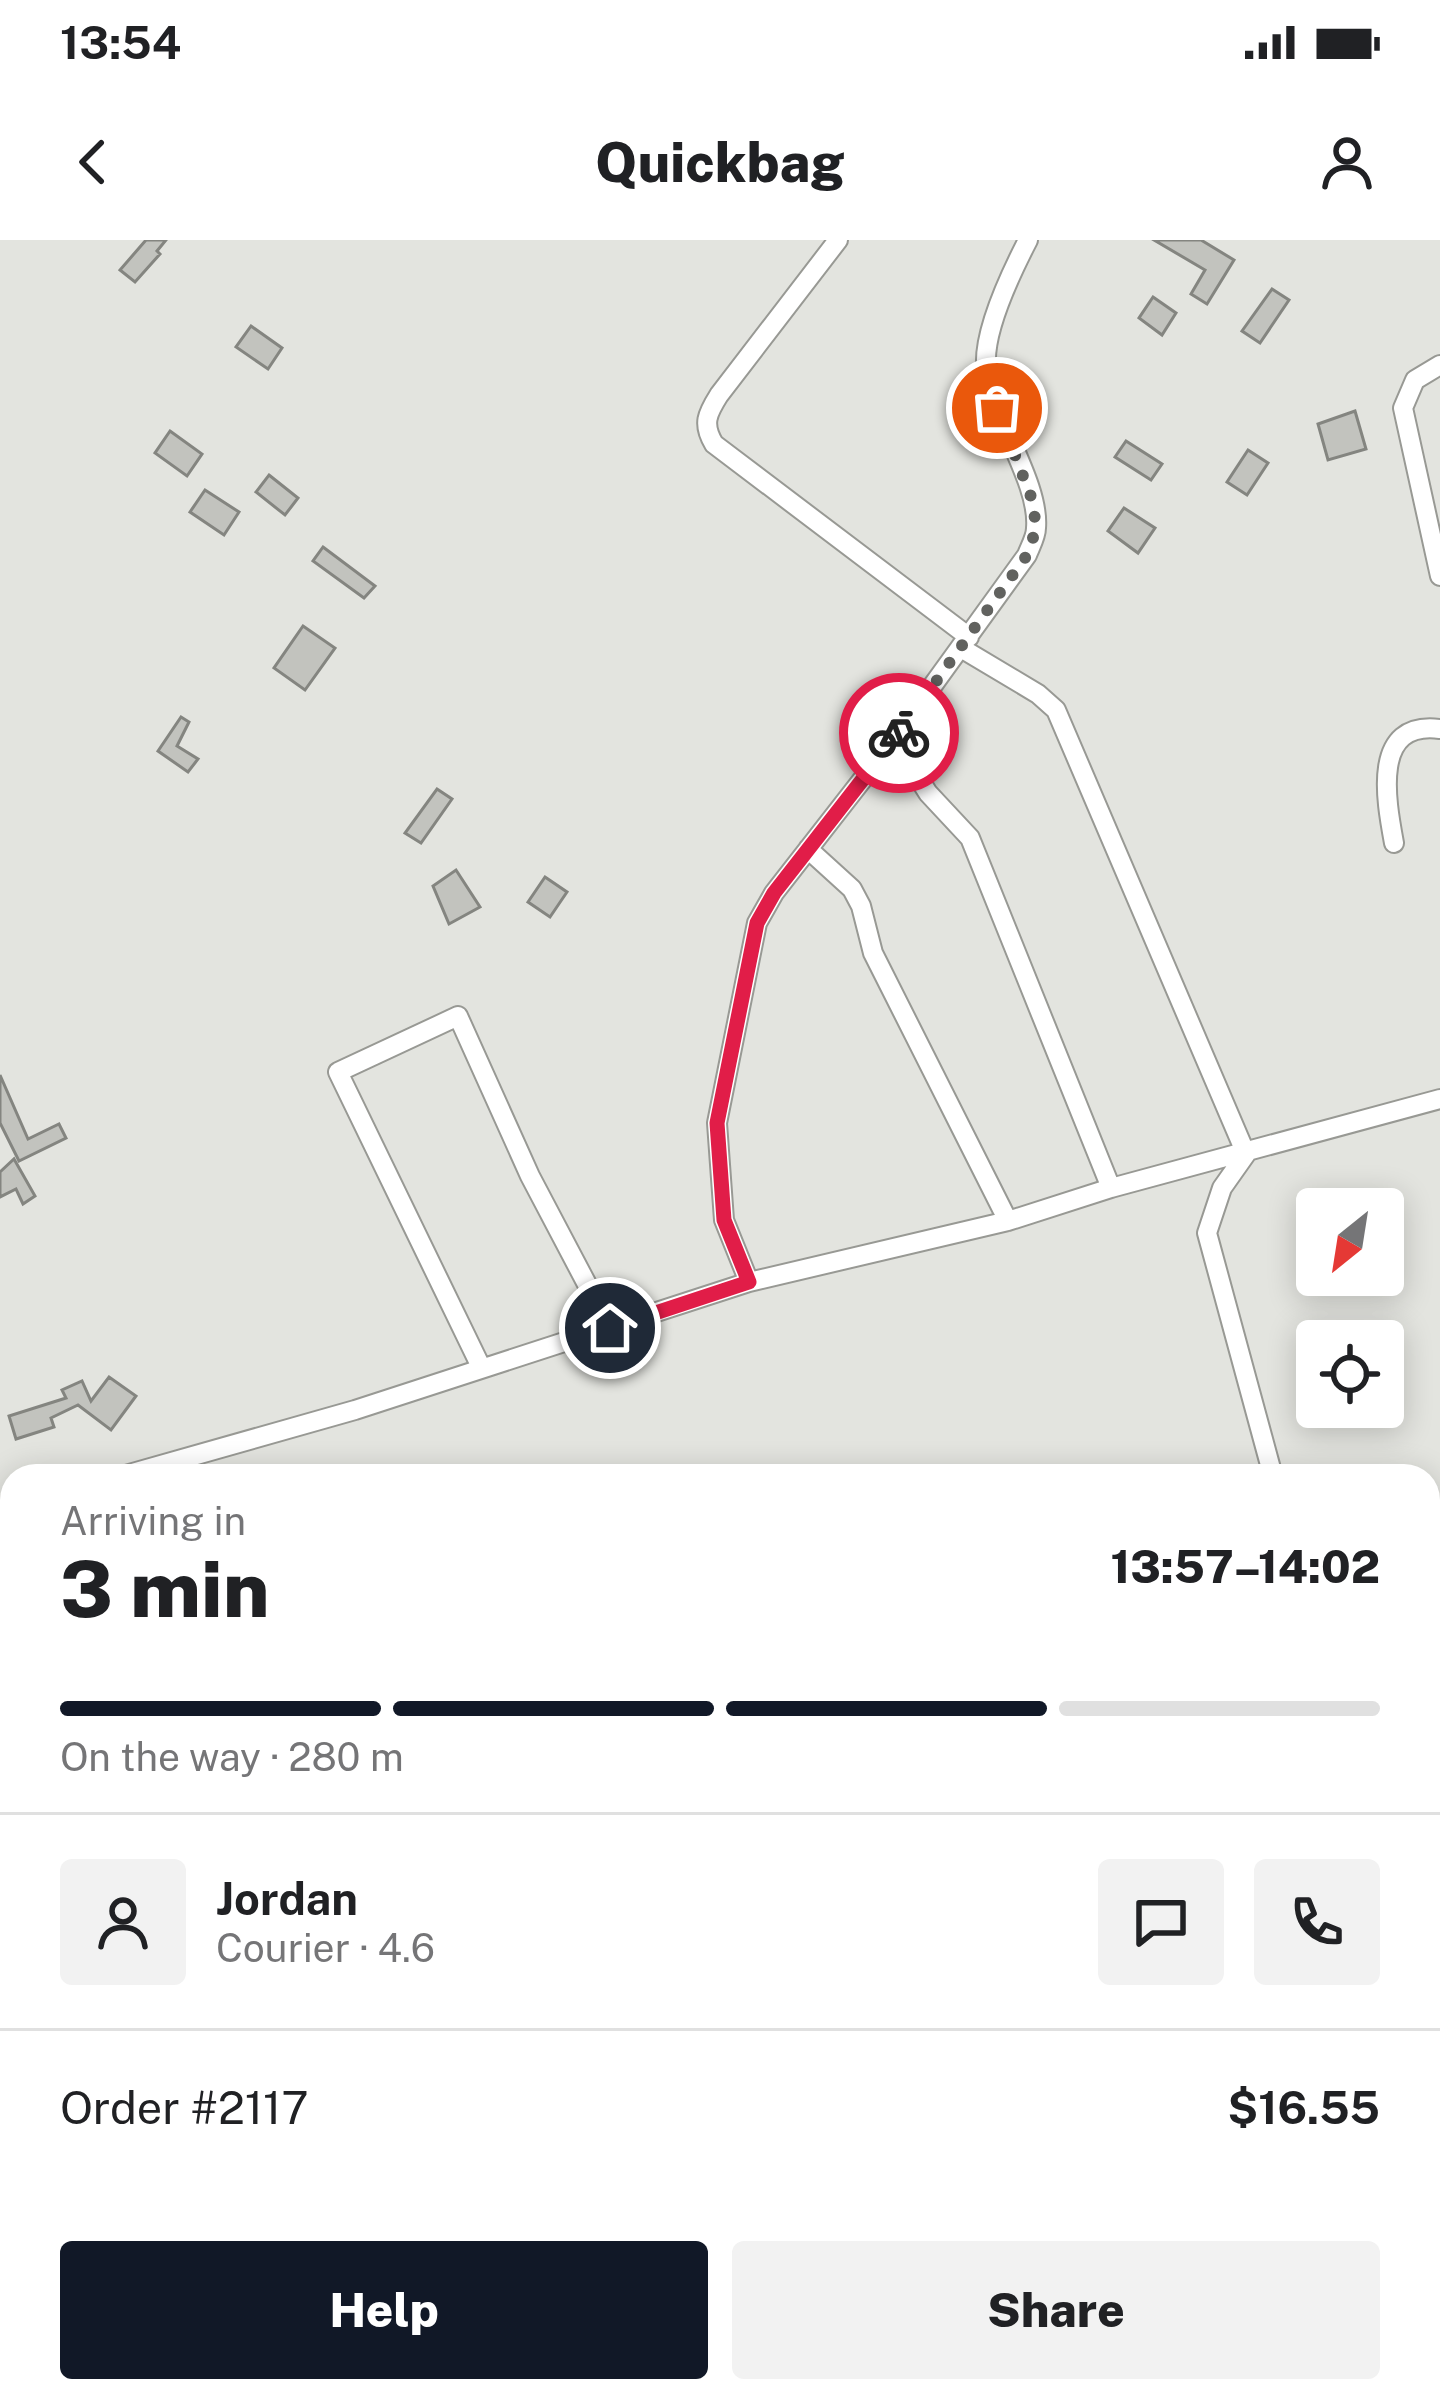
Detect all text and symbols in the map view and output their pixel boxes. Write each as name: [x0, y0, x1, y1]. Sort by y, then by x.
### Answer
text: 13:54: [60, 16, 181, 69]
icon: back: [60, 129, 126, 195]
icon: person: [1314, 129, 1380, 195]
text: Quickbag: [595, 131, 845, 194]
pin: [946, 357, 1048, 459]
icon: bag: [964, 375, 1030, 441]
courier: [839, 673, 959, 793]
icon: bike: [866, 700, 932, 766]
north arrow: [1296, 1188, 1404, 1296]
map controls: [1296, 1188, 1404, 1428]
pin: [559, 1277, 661, 1379]
icon: home: [577, 1295, 643, 1361]
button: locate: [1296, 1320, 1404, 1428]
text: Arriving in: [60, 1498, 246, 1544]
text: 13:57–14:02: [1110, 1540, 1380, 1593]
text: 3 min: [60, 1543, 269, 1635]
text: On the way · 280 m: [60, 1734, 404, 1780]
button: person: [60, 1859, 186, 1985]
button: chat: [1098, 1859, 1224, 1985]
button: phone: [1254, 1859, 1380, 1985]
text: Jordan: [216, 1872, 358, 1925]
text: Courier · 4.6: [216, 1925, 435, 1971]
text: Order #2117: [60, 2081, 308, 2134]
text: $16.55: [1228, 2081, 1380, 2134]
button: Help: [60, 2241, 708, 2379]
button: Share: [732, 2241, 1380, 2379]

